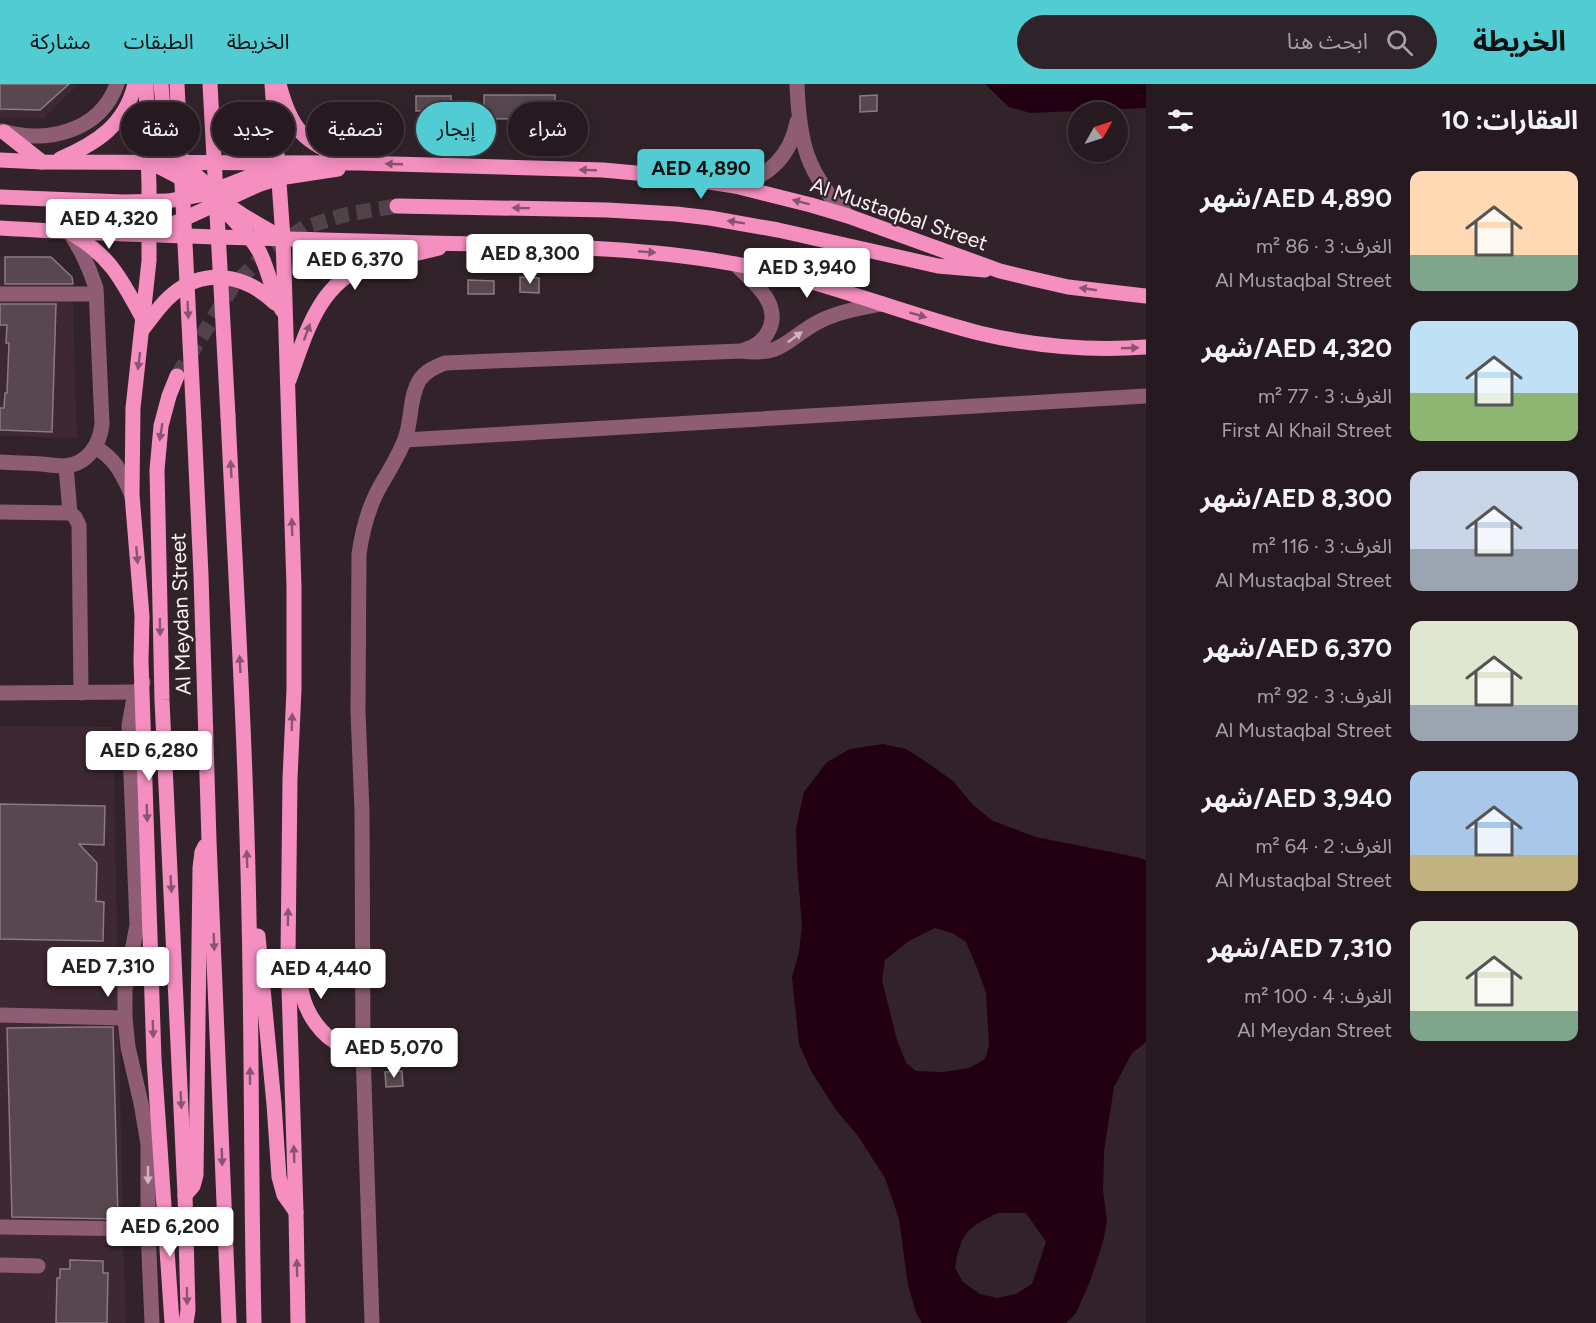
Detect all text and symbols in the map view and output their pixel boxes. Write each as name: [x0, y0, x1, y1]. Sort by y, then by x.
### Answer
search box: [1017, 15, 1437, 69]
text: الخريطة: [1473, 24, 1566, 58]
icon: search: [1383, 26, 1416, 59]
text: ابحث هنا: [1287, 28, 1368, 55]
text: مشاركة: [30, 29, 91, 54]
text: الطبقات: [124, 29, 194, 54]
text: الخريطة: [227, 29, 290, 54]
chip: شقة: [121, 102, 200, 156]
chip: جديد: [212, 102, 295, 156]
chip: تصفية: [307, 102, 404, 156]
chip: إيجار: [416, 102, 496, 156]
chip: شراء: [508, 102, 588, 156]
north arrow: [1068, 102, 1128, 162]
map controls: [1068, 102, 1128, 162]
icon: filters: [1164, 104, 1197, 137]
text: العقارات: 10: [1441, 104, 1578, 136]
pin: AED 4,890: [632, 149, 770, 200]
text: AED 4,890: [651, 156, 751, 180]
one-way arrow: [384, 159, 403, 168]
one-way arrow: [579, 165, 598, 175]
street label: Al Mustaqbal Street: [807, 171, 991, 256]
text: AED 4,890/شهر: [1200, 182, 1392, 214]
icon: home: [1458, 195, 1530, 267]
one-way arrow: [792, 197, 811, 207]
pin: AED 4,320: [40, 199, 178, 250]
one-way arrow: [511, 203, 530, 213]
text: AED 4,320: [60, 206, 158, 230]
one-way arrow: [726, 217, 745, 226]
pin: AED 8,300: [461, 234, 599, 285]
text: الغرف: 3 · 86 m²: [1256, 234, 1392, 258]
pin: AED 6,370: [286, 240, 424, 291]
text: AED 8,300: [480, 241, 580, 265]
text: AED 6,370: [307, 247, 403, 271]
one-way arrow: [638, 247, 657, 257]
pin: AED 3,940: [738, 248, 876, 299]
text: AED 3,940: [758, 255, 856, 279]
text: Al Mustaqbal Street: [1215, 268, 1392, 292]
one-way arrow: [1078, 285, 1097, 294]
one-way arrow: [184, 301, 193, 320]
one-way arrow: [909, 311, 927, 320]
one-way arrow: [302, 323, 312, 341]
one-way arrow: [787, 331, 803, 343]
text: AED 4,320/شهر: [1202, 332, 1392, 364]
one-way arrow: [1121, 343, 1140, 353]
icon: home: [1458, 345, 1530, 417]
one-way arrow: [134, 352, 143, 371]
text: الغرف: 3 · 77 m²: [1258, 384, 1392, 408]
text: First Al Khail Street: [1222, 418, 1392, 442]
one-way arrow: [156, 423, 165, 442]
one-way arrow: [226, 460, 235, 479]
text: AED 8,300/شهر: [1201, 482, 1392, 514]
icon: home: [1458, 495, 1530, 567]
one-way arrow: [287, 518, 296, 537]
street label: Al Meydan Street: [165, 532, 196, 696]
text: الغرف: 3 · 116 m²: [1252, 534, 1392, 558]
one-way arrow: [132, 546, 142, 565]
text: Al Mustaqbal Street: [1215, 568, 1392, 592]
one-way arrow: [156, 617, 165, 636]
text: AED 6,370/شهر: [1204, 632, 1392, 664]
icon: home: [1458, 645, 1530, 717]
one-way arrow: [235, 655, 244, 674]
text: الغرف: 3 · 92 m²: [1257, 684, 1392, 708]
one-way arrow: [288, 713, 297, 732]
text: Al Mustaqbal Street: [1215, 718, 1392, 742]
pin: AED 6,280: [80, 731, 218, 782]
text: AED 6,280: [100, 738, 198, 762]
text: AED 3,940/شهر: [1202, 782, 1392, 814]
icon: home: [1458, 795, 1530, 867]
one-way arrow: [142, 804, 151, 823]
text: الغرف: 2 · 64 m²: [1256, 834, 1392, 858]
one-way arrow: [243, 850, 252, 869]
text: Al Mustaqbal Street: [1215, 868, 1392, 892]
one-way arrow: [166, 875, 175, 894]
one-way arrow: [283, 907, 293, 926]
one-way arrow: [209, 932, 218, 951]
text: AED 7,310/شهر: [1208, 932, 1392, 964]
icon: home: [1458, 945, 1530, 1017]
pin: AED 7,310: [39, 947, 177, 998]
pin: AED 4,440: [252, 949, 390, 1000]
text: AED 7,310: [61, 954, 155, 978]
text: AED 4,440: [271, 956, 371, 980]
text: الغرف: 4 · 100 m²: [1244, 984, 1392, 1008]
text: Al Meydan Street: [1237, 1018, 1392, 1042]
one-way arrow: [148, 1020, 158, 1039]
pin: AED 5,070: [325, 1028, 463, 1079]
text: AED 5,070: [345, 1035, 443, 1059]
one-way arrow: [245, 1066, 255, 1085]
one-way arrow: [176, 1091, 185, 1110]
one-way arrow: [290, 1144, 299, 1163]
one-way arrow: [218, 1148, 227, 1167]
one-way arrow: [143, 1166, 153, 1185]
pin: AED 6,200: [101, 1207, 239, 1258]
text: AED 6,200: [120, 1214, 220, 1238]
one-way arrow: [293, 1258, 302, 1277]
one-way arrow: [183, 1286, 192, 1305]

